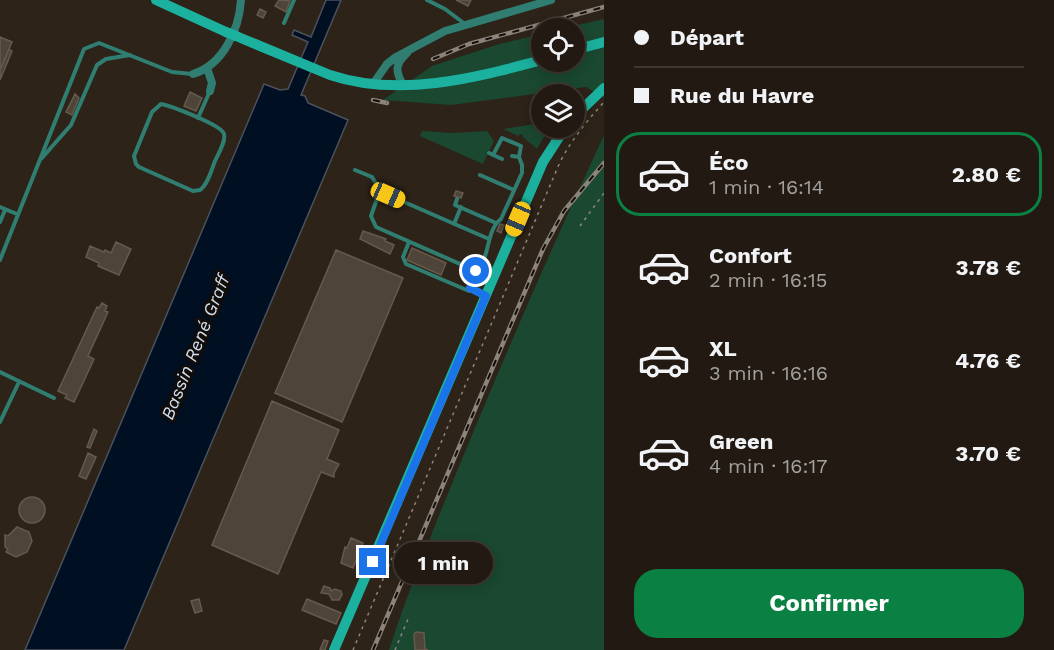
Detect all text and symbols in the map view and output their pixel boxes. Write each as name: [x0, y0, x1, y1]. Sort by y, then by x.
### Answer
map controls: [531, 18, 585, 138]
button: locate: [531, 18, 585, 72]
text: Départ: [670, 25, 744, 50]
text: Rue du Havre: [670, 83, 814, 108]
button: layers: [531, 84, 585, 138]
icon: car: [637, 147, 691, 201]
text: Éco: [709, 150, 748, 175]
text: 2.80 €: [952, 162, 1021, 187]
text: 1 min · 16:14: [709, 175, 824, 199]
car: [368, 179, 408, 211]
car: [503, 199, 533, 239]
icon: car: [637, 240, 691, 294]
text: Confort: [709, 243, 792, 268]
text: 3.78 €: [956, 255, 1021, 280]
route start: [462, 257, 489, 284]
text: 2 min · 16:15: [709, 268, 827, 292]
water label: Bassin René Graff: [156, 269, 235, 422]
icon: car: [637, 333, 691, 387]
text: XL: [709, 336, 737, 361]
text: 4.76 €: [955, 348, 1021, 373]
text: 3 min · 16:16: [709, 361, 828, 385]
icon: car: [637, 426, 691, 480]
text: Green: [709, 429, 773, 454]
text: 3.70 €: [955, 441, 1021, 466]
text: 4 min · 16:17: [709, 454, 827, 478]
callout: 1 min: [394, 541, 493, 583]
route end: [359, 548, 386, 575]
text: 1 min: [418, 551, 469, 575]
button: Confirmer: [634, 569, 1024, 638]

